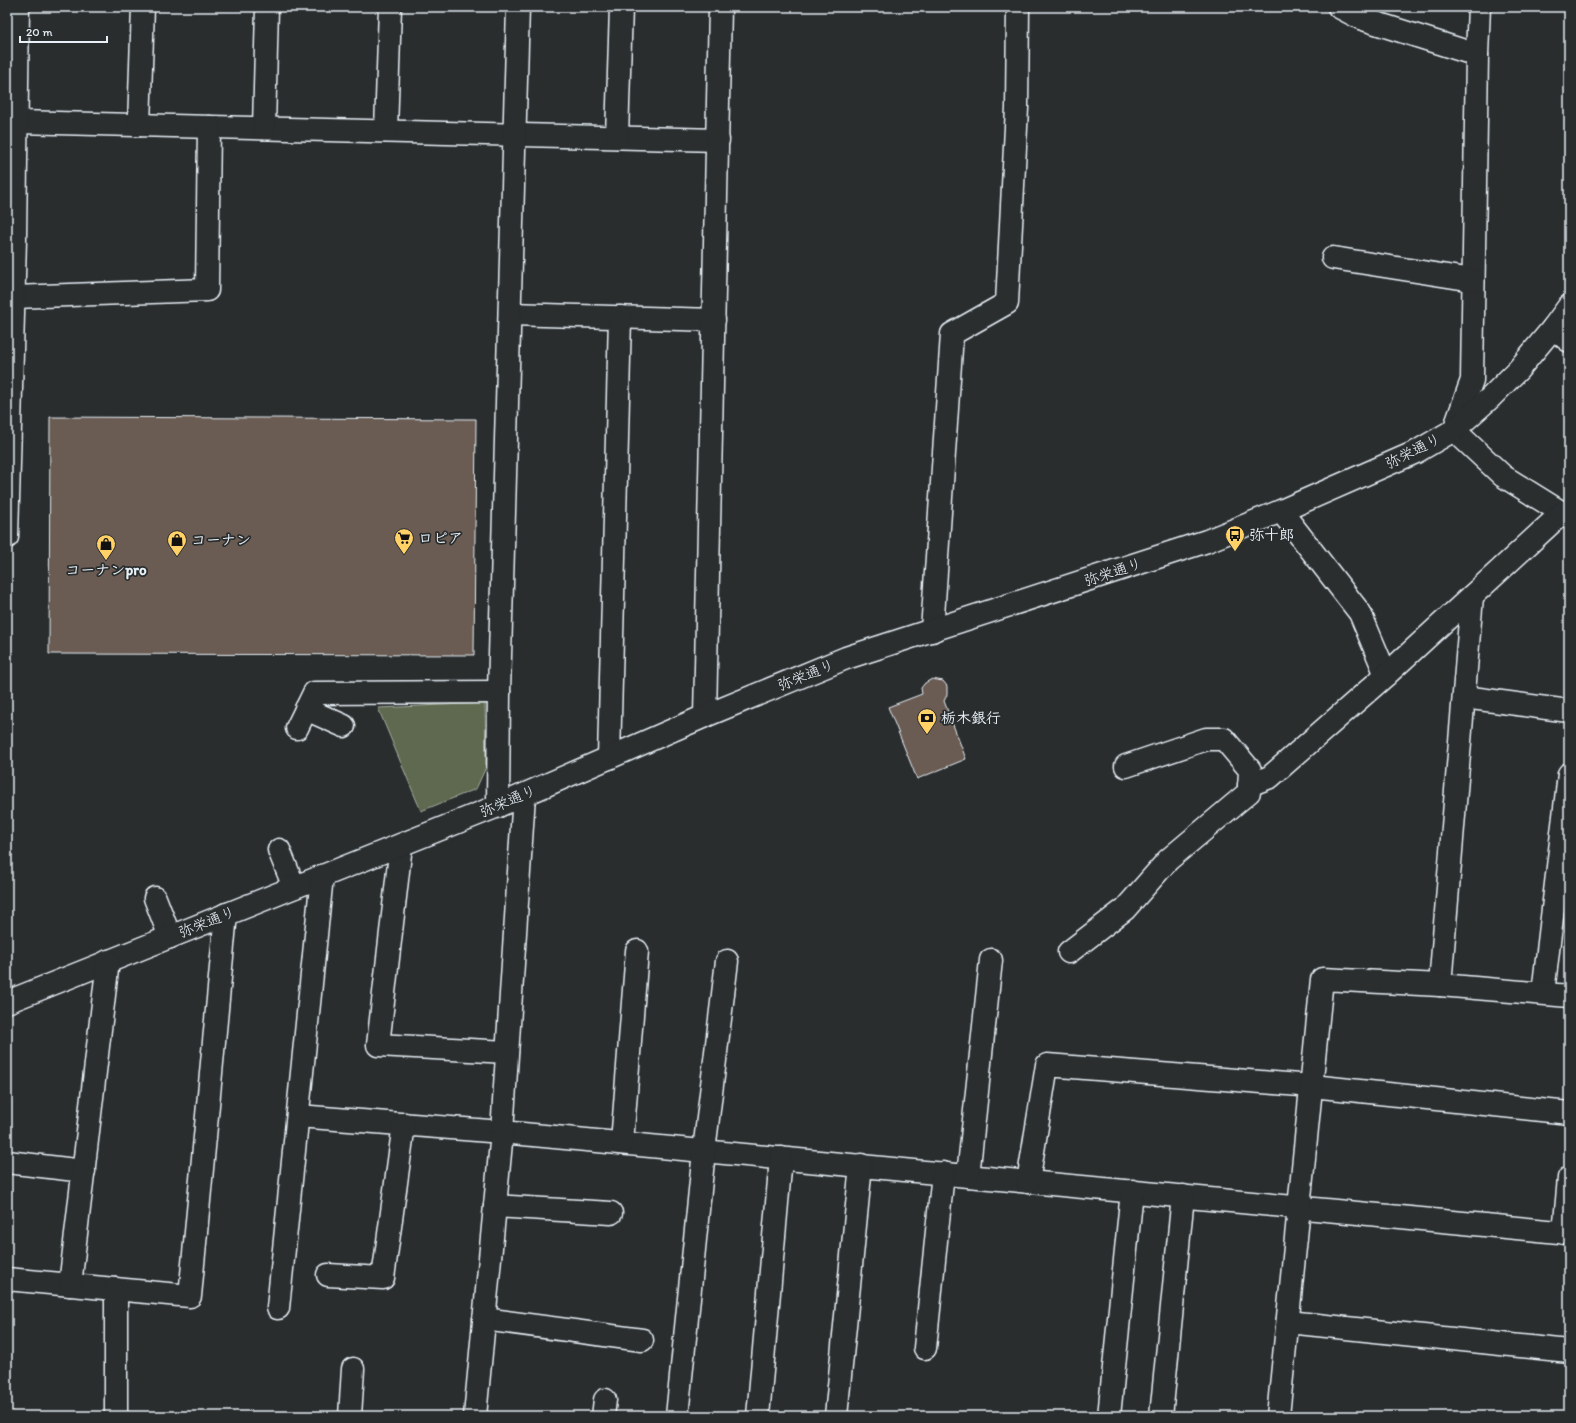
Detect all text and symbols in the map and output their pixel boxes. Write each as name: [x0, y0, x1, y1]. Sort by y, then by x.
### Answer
scale bar: [20, 18, 107, 44]
text: 20 m: [26, 25, 53, 39]
street label: 弥栄通り: [1382, 429, 1444, 473]
bus stop icon: 弥十郎: [1224, 524, 1246, 552]
place label: 弥十郎: [1249, 526, 1294, 544]
supermarket icon: ロピア: [393, 527, 415, 555]
shop icon: コーナン: [166, 529, 188, 557]
place label: ロピア: [418, 529, 463, 547]
place label: コーナン: [191, 531, 251, 549]
shop icon: コーナンpro: [95, 533, 117, 561]
street label: 弥栄通り: [1082, 554, 1144, 590]
place label: コーナンpro: [65, 561, 147, 580]
street label: 弥栄通り: [775, 655, 837, 695]
bank icon: 栃木銀行: [916, 707, 938, 735]
place label: 栃木銀行: [941, 709, 1001, 727]
street label: 弥栄通り: [477, 781, 539, 821]
street label: 弥栄通り: [176, 902, 238, 942]

